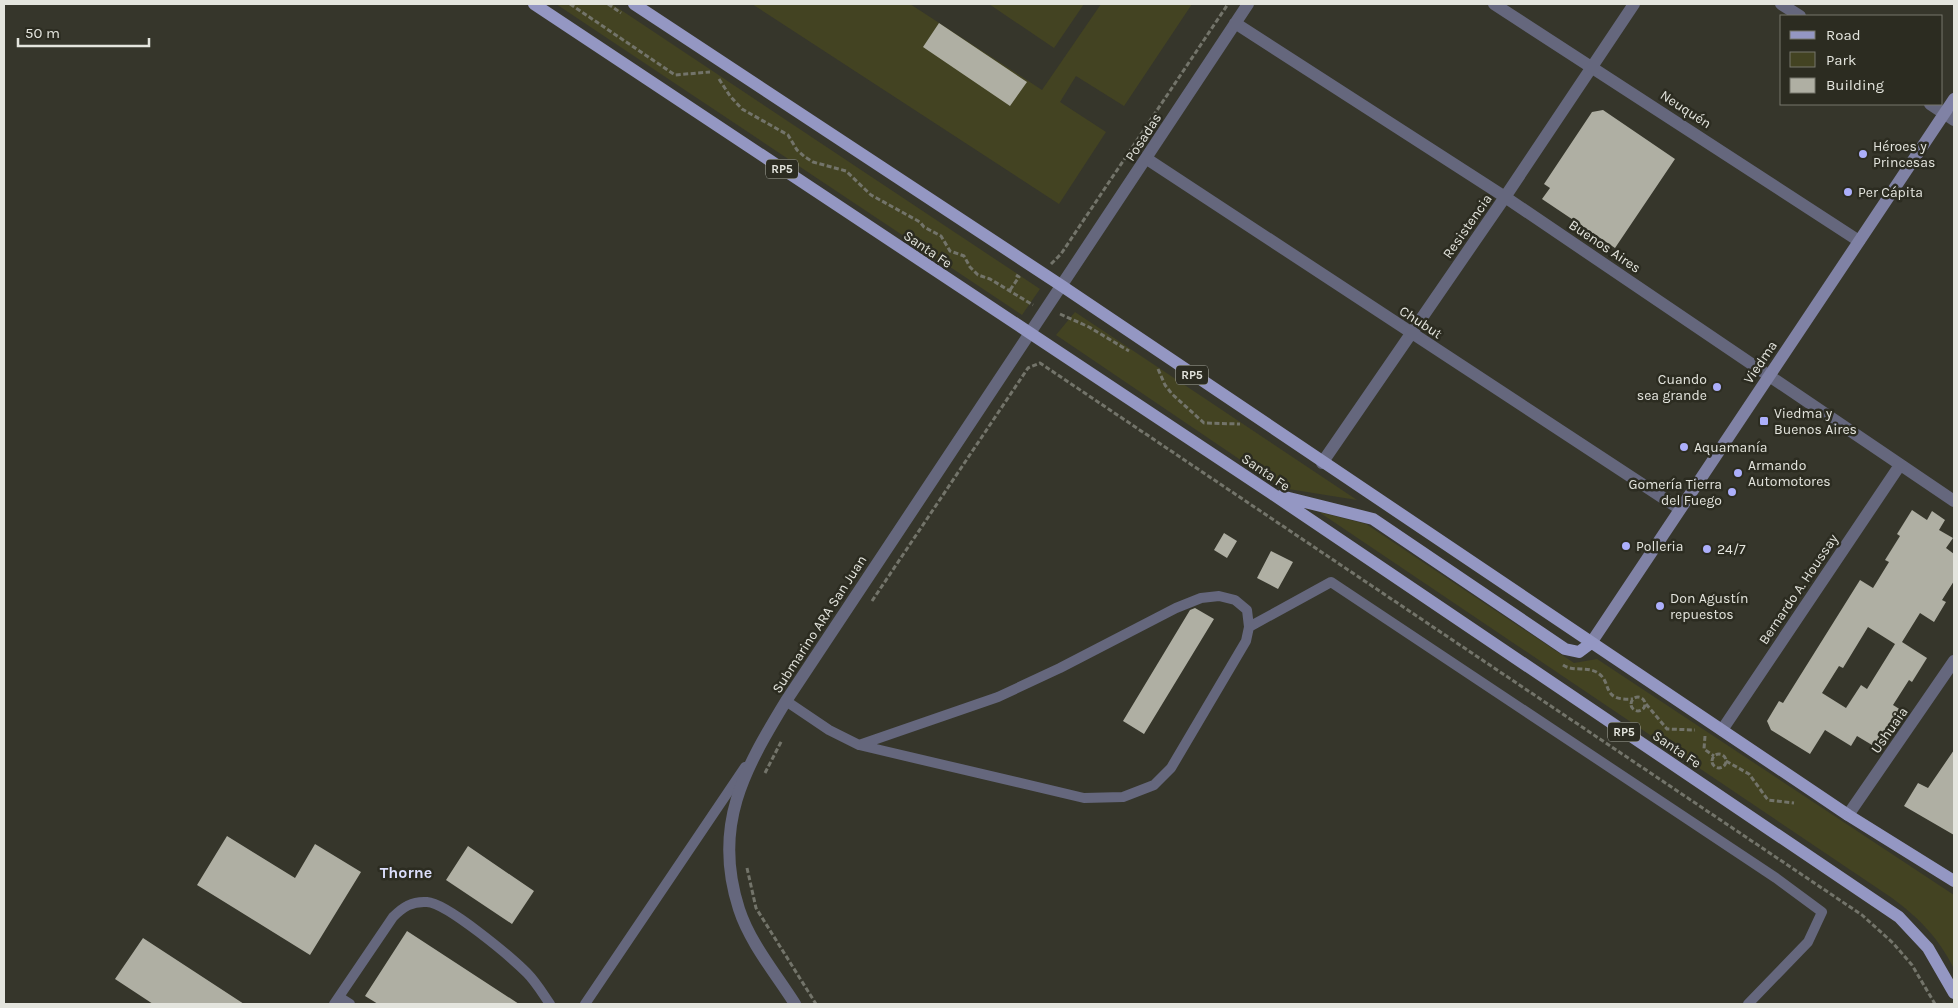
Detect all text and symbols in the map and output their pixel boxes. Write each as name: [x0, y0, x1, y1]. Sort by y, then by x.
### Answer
scale bar: [18, 15, 149, 47]
legend: [1780, 15, 1943, 105]
text: 50 m: [25, 24, 60, 42]
text: Road: [1826, 26, 1861, 44]
text: Park: [1826, 51, 1856, 69]
text: Building: [1826, 76, 1884, 94]
street label: Neuquén: [1657, 87, 1714, 132]
street label: Posadas: [1122, 110, 1165, 164]
place label: Héroes y Princesas: [1873, 138, 1935, 171]
marker: Héroes y Princesas: [1857, 148, 1869, 160]
road number: RP5: [766, 160, 798, 178]
place label: Per Cápita: [1858, 184, 1923, 201]
marker: Per Cápita: [1842, 186, 1854, 198]
street label: Resistencia: [1439, 191, 1496, 262]
street label: Buenos Aires: [1566, 216, 1644, 277]
street label: Santa Fe: [900, 227, 955, 272]
street label: Chubut: [1396, 302, 1445, 342]
street label: Viedma: [1740, 337, 1781, 387]
road number: RP5: [1176, 366, 1208, 384]
place label: Cuando sea grande: [1637, 371, 1707, 404]
marker: Cuando sea grande: [1711, 381, 1723, 393]
place label: Viedma y Buenos Aires: [1774, 405, 1857, 438]
marker: Viedma y Buenos Aires: [1758, 415, 1770, 427]
place label: Aquamanía: [1694, 439, 1768, 456]
marker: Aquamanía: [1678, 441, 1690, 453]
street label: Santa Fe: [1238, 450, 1293, 495]
place label: Armando Automotores: [1748, 457, 1831, 490]
marker: Armando Automotores: [1732, 467, 1744, 479]
place label: Gomería Tierra del Fuego: [1629, 476, 1722, 509]
marker: Gomería Tierra del Fuego: [1726, 486, 1738, 498]
street label: Bernardo A. Houssay: [1755, 530, 1842, 648]
place label: Polleria: [1636, 538, 1683, 555]
marker: Polleria: [1620, 540, 1632, 552]
place label: 24/7: [1717, 541, 1746, 558]
marker: 24/7: [1701, 543, 1713, 555]
street label: Submarino ARA San Juan: [768, 552, 870, 696]
place label: Don Agustín repuestos: [1670, 590, 1748, 623]
marker: Don Agustín repuestos: [1654, 600, 1666, 612]
street label: Ushuaia: [1867, 704, 1912, 757]
road number: RP5: [1608, 722, 1640, 742]
street label: Santa Fe: [1649, 727, 1704, 772]
district label: Thorne: [380, 863, 432, 882]

